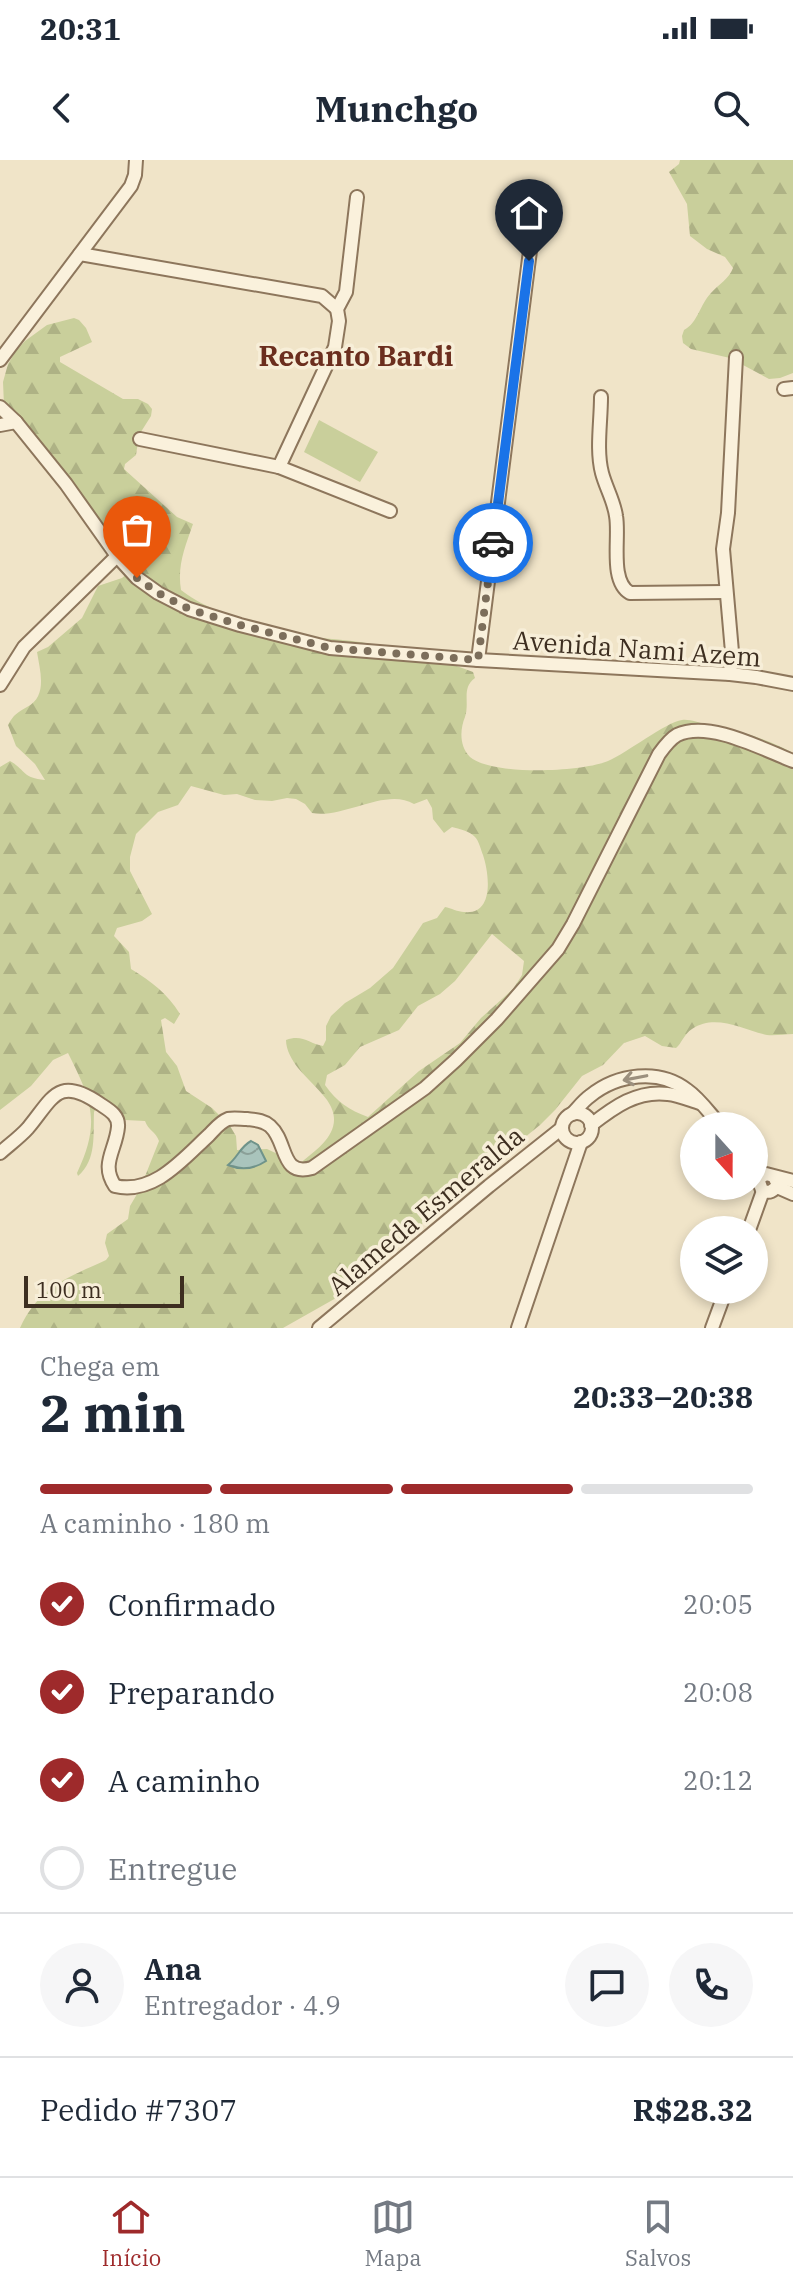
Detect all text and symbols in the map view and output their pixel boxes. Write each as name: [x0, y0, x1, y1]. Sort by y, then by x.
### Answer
text: 20:31: [40, 9, 121, 48]
text: Munchgo: [315, 85, 478, 132]
icon: back: [40, 86, 84, 130]
icon: search: [709, 86, 753, 130]
pin: [495, 179, 563, 261]
icon: home: [507, 191, 551, 235]
district label: Recanto Bardi: [259, 337, 453, 374]
pin: [103, 496, 171, 578]
courier: [453, 503, 533, 583]
icon: bag: [115, 508, 159, 552]
icon: car: [471, 521, 515, 565]
street label: Avenida Nami Azem: [512, 622, 762, 674]
one-way arrow: [622, 1072, 648, 1087]
north arrow: [680, 1112, 768, 1200]
map controls: [680, 1112, 768, 1304]
street label: Alameda Esmeralda: [320, 1118, 531, 1302]
button: layers: [680, 1216, 768, 1304]
scale bar: [24, 1272, 184, 1308]
text: 100 m: [36, 1275, 102, 1304]
text: Chega em: [40, 1349, 160, 1383]
text: 20:33–20:38: [573, 1377, 753, 1416]
text: 2 min: [40, 1379, 186, 1446]
text: A caminho · 180 m: [40, 1506, 270, 1540]
icon: check: [40, 1582, 84, 1626]
text: Confirmado: [108, 1585, 276, 1624]
text: 20:05: [683, 1587, 753, 1621]
icon: check: [40, 1670, 84, 1714]
text: Preparando: [108, 1673, 275, 1712]
text: 20:08: [683, 1675, 753, 1709]
icon: check: [40, 1758, 84, 1802]
text: A caminho: [108, 1761, 260, 1800]
text: 20:12: [683, 1763, 753, 1797]
text: Entregue: [108, 1849, 237, 1888]
button: person: [40, 1943, 124, 2027]
button: chat: [565, 1943, 649, 2027]
button: phone: [669, 1943, 753, 2027]
text: Ana: [144, 1949, 202, 1988]
text: Entregador · 4.9: [144, 1988, 341, 2022]
text: Pedido #7307: [40, 2090, 237, 2129]
text: R$28.32: [633, 2090, 753, 2129]
tab: Início: [102, 2195, 161, 2272]
tab: Mapa: [365, 2195, 421, 2272]
tab: Salvos: [625, 2195, 691, 2272]

